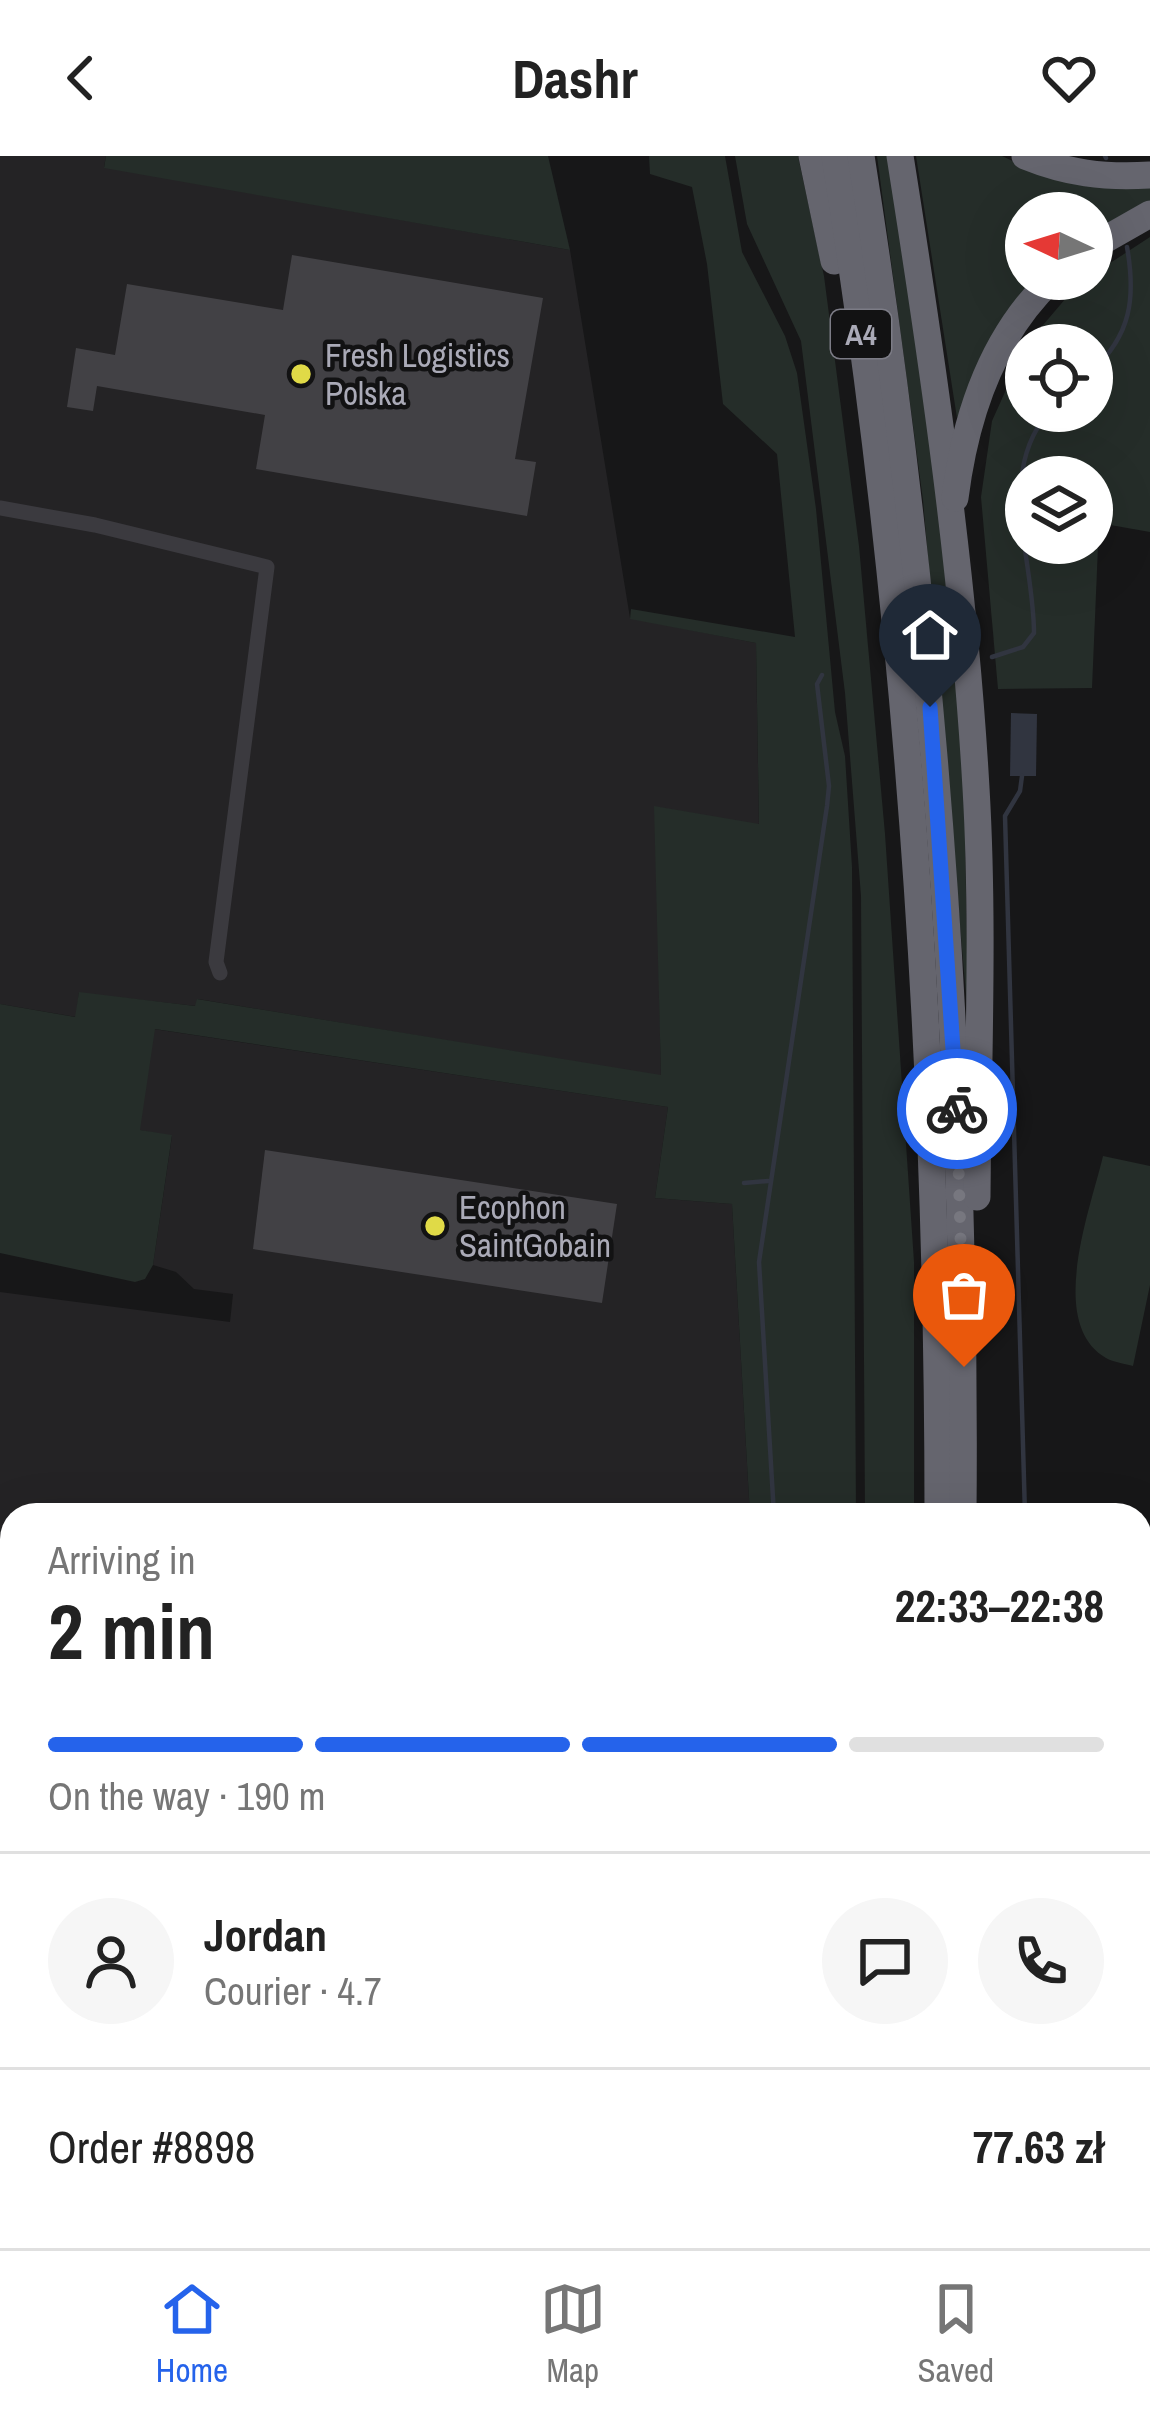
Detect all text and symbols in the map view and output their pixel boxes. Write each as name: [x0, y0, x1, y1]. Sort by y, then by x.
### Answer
text: Dashr: [512, 42, 638, 115]
icon: back: [48, 45, 114, 111]
icon: heart: [1036, 45, 1102, 111]
north arrow: [1005, 192, 1113, 300]
map controls: [1005, 192, 1113, 564]
road number: A4: [831, 310, 891, 358]
button: locate: [1005, 324, 1113, 432]
place label: Fresh Logistics Polska: [325, 333, 510, 415]
marker: Fresh Logistics Polska: [288, 361, 314, 387]
button: layers: [1005, 456, 1113, 564]
pin: [879, 584, 981, 707]
icon: home: [897, 602, 963, 668]
courier: [897, 1049, 1017, 1169]
icon: bike: [924, 1076, 990, 1142]
place label: Ecophon SaintGobain: [459, 1185, 611, 1267]
marker: Ecophon SaintGobain: [422, 1213, 448, 1239]
pin: [913, 1244, 1015, 1367]
icon: bag: [931, 1262, 997, 1328]
text: Arriving in: [48, 1534, 196, 1586]
text: 22:33–22:38: [895, 1575, 1104, 1636]
text: 2 min: [48, 1578, 215, 1683]
text: On the way · 190 m: [48, 1770, 325, 1822]
button: person: [48, 1898, 174, 2024]
button: chat: [822, 1898, 948, 2024]
button: phone: [978, 1898, 1104, 2024]
text: Jordan: [204, 1904, 327, 1965]
text: Courier · 4.7: [204, 1965, 382, 2017]
text: Order #8898: [48, 2116, 255, 2177]
text: 77.63 zł: [973, 2116, 1104, 2177]
tab: Home: [156, 2276, 228, 2392]
tab: Map: [540, 2276, 606, 2392]
tab: Saved: [917, 2276, 994, 2392]

